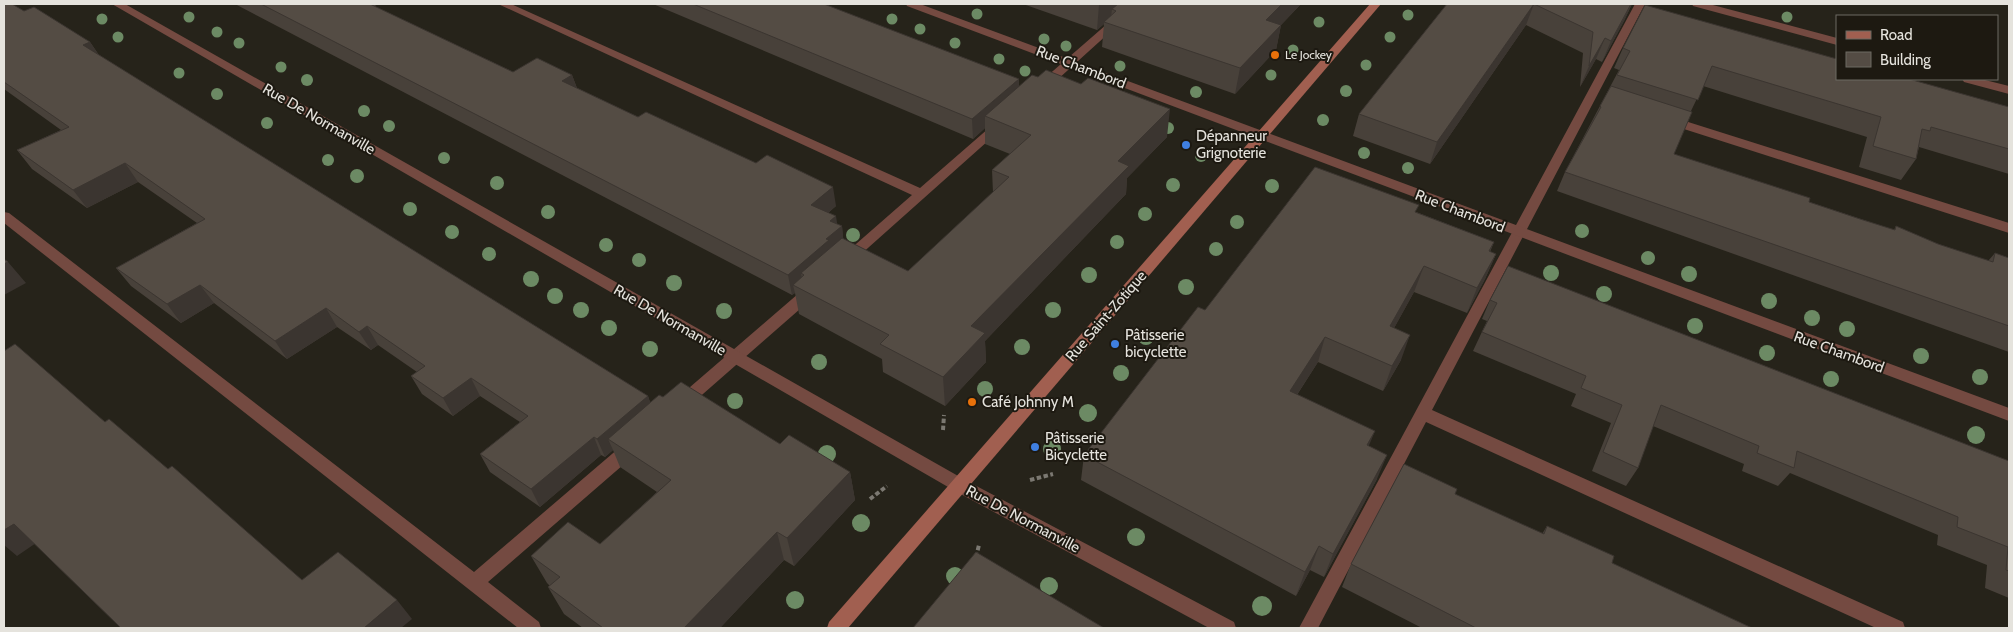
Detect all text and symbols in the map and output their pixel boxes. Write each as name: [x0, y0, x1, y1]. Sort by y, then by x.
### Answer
legend: [1836, 15, 1998, 80]
text: Road: [1880, 26, 1913, 44]
street label: Rue Chambord: [1033, 42, 1129, 92]
place label: Le Jockey: [1285, 47, 1332, 62]
marker: Le Jockey: [1269, 49, 1281, 61]
text: Building: [1880, 51, 1931, 69]
street label: Rue De Normanville: [260, 80, 379, 159]
place label: Dépanneur Grignoterie: [1196, 127, 1267, 162]
marker: Dépanneur Grignoterie: [1180, 139, 1192, 151]
street label: Rue Chambord: [1412, 186, 1508, 236]
street label: Rue Saint-Zotique: [1062, 267, 1151, 365]
street label: Rue De Normanville: [611, 281, 730, 360]
place label: Pâtisserie bicyclette: [1125, 326, 1187, 361]
street label: Rue Chambord: [1791, 327, 1887, 377]
marker: Pâtisserie bicyclette: [1109, 338, 1121, 350]
place label: Café Johnny M: [982, 393, 1074, 411]
marker: Café Johnny M: [966, 396, 978, 408]
place label: Pâtisserie Bicyclette: [1045, 429, 1107, 464]
marker: Pâtisserie Bicyclette: [1029, 441, 1041, 453]
street label: Rue De Normanville: [963, 481, 1083, 557]

